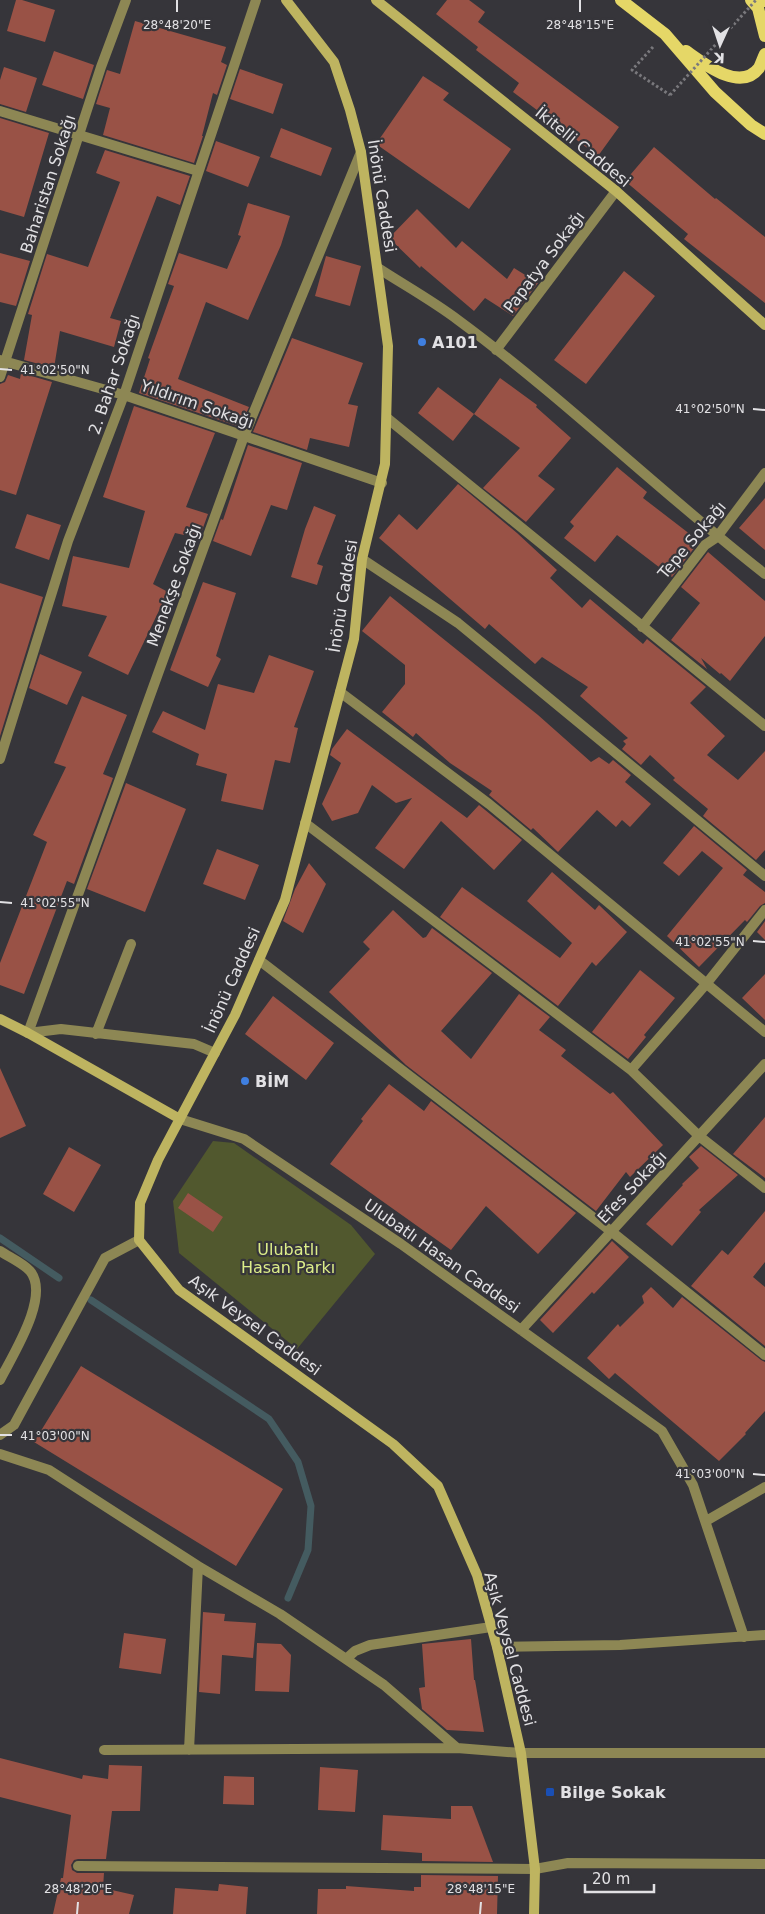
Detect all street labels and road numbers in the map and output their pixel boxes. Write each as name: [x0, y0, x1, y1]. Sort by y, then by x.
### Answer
street label: İkitelli Caddesi: [532, 103, 634, 191]
street label: Baharistan Sokağı: [17, 112, 79, 256]
street label: İnönü Caddesi: [364, 138, 400, 254]
street label: Papatya Sokağı: [500, 207, 588, 317]
street label: 2. Bahar Sokağı: [84, 311, 144, 437]
street label: Yıldırım Sokağı: [137, 375, 256, 432]
street label: Tepe Sokağı: [653, 497, 730, 583]
street label: Menekşe Sokağı: [143, 521, 205, 649]
street label: İnönü Caddesi: [325, 538, 361, 654]
street label: İnönü Caddesi: [200, 924, 264, 1036]
street label: Efes Sokağı: [594, 1147, 670, 1227]
street label: Ulubatlı Hasan Caddesi: [361, 1195, 523, 1317]
street label: Aşık Veysel Caddesi: [185, 1271, 325, 1379]
street label: Aşık Veysel Caddesi: [480, 1570, 540, 1728]

